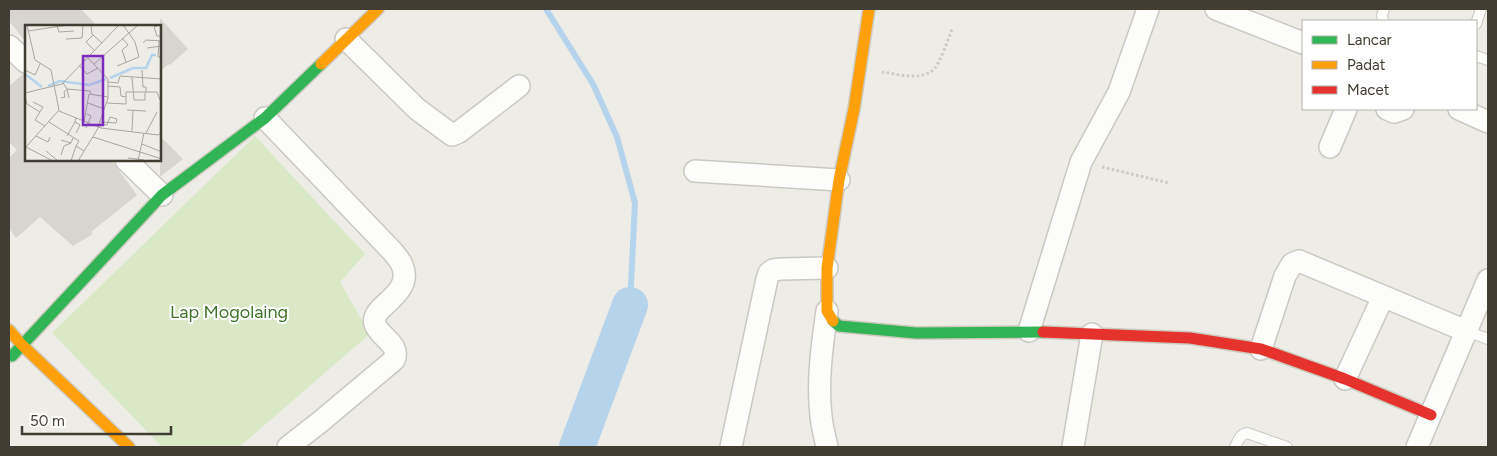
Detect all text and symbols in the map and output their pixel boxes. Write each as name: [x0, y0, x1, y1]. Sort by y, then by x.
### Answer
legend: [1302, 20, 1477, 110]
inset map: [25, 25, 161, 161]
text: Lancar: [1347, 31, 1392, 49]
text: Padat: [1347, 56, 1386, 74]
text: Macet: [1347, 81, 1390, 99]
park label: Lap Mogolaing: [170, 301, 288, 323]
scale bar: [22, 404, 171, 436]
text: 50 m: [30, 412, 65, 430]

